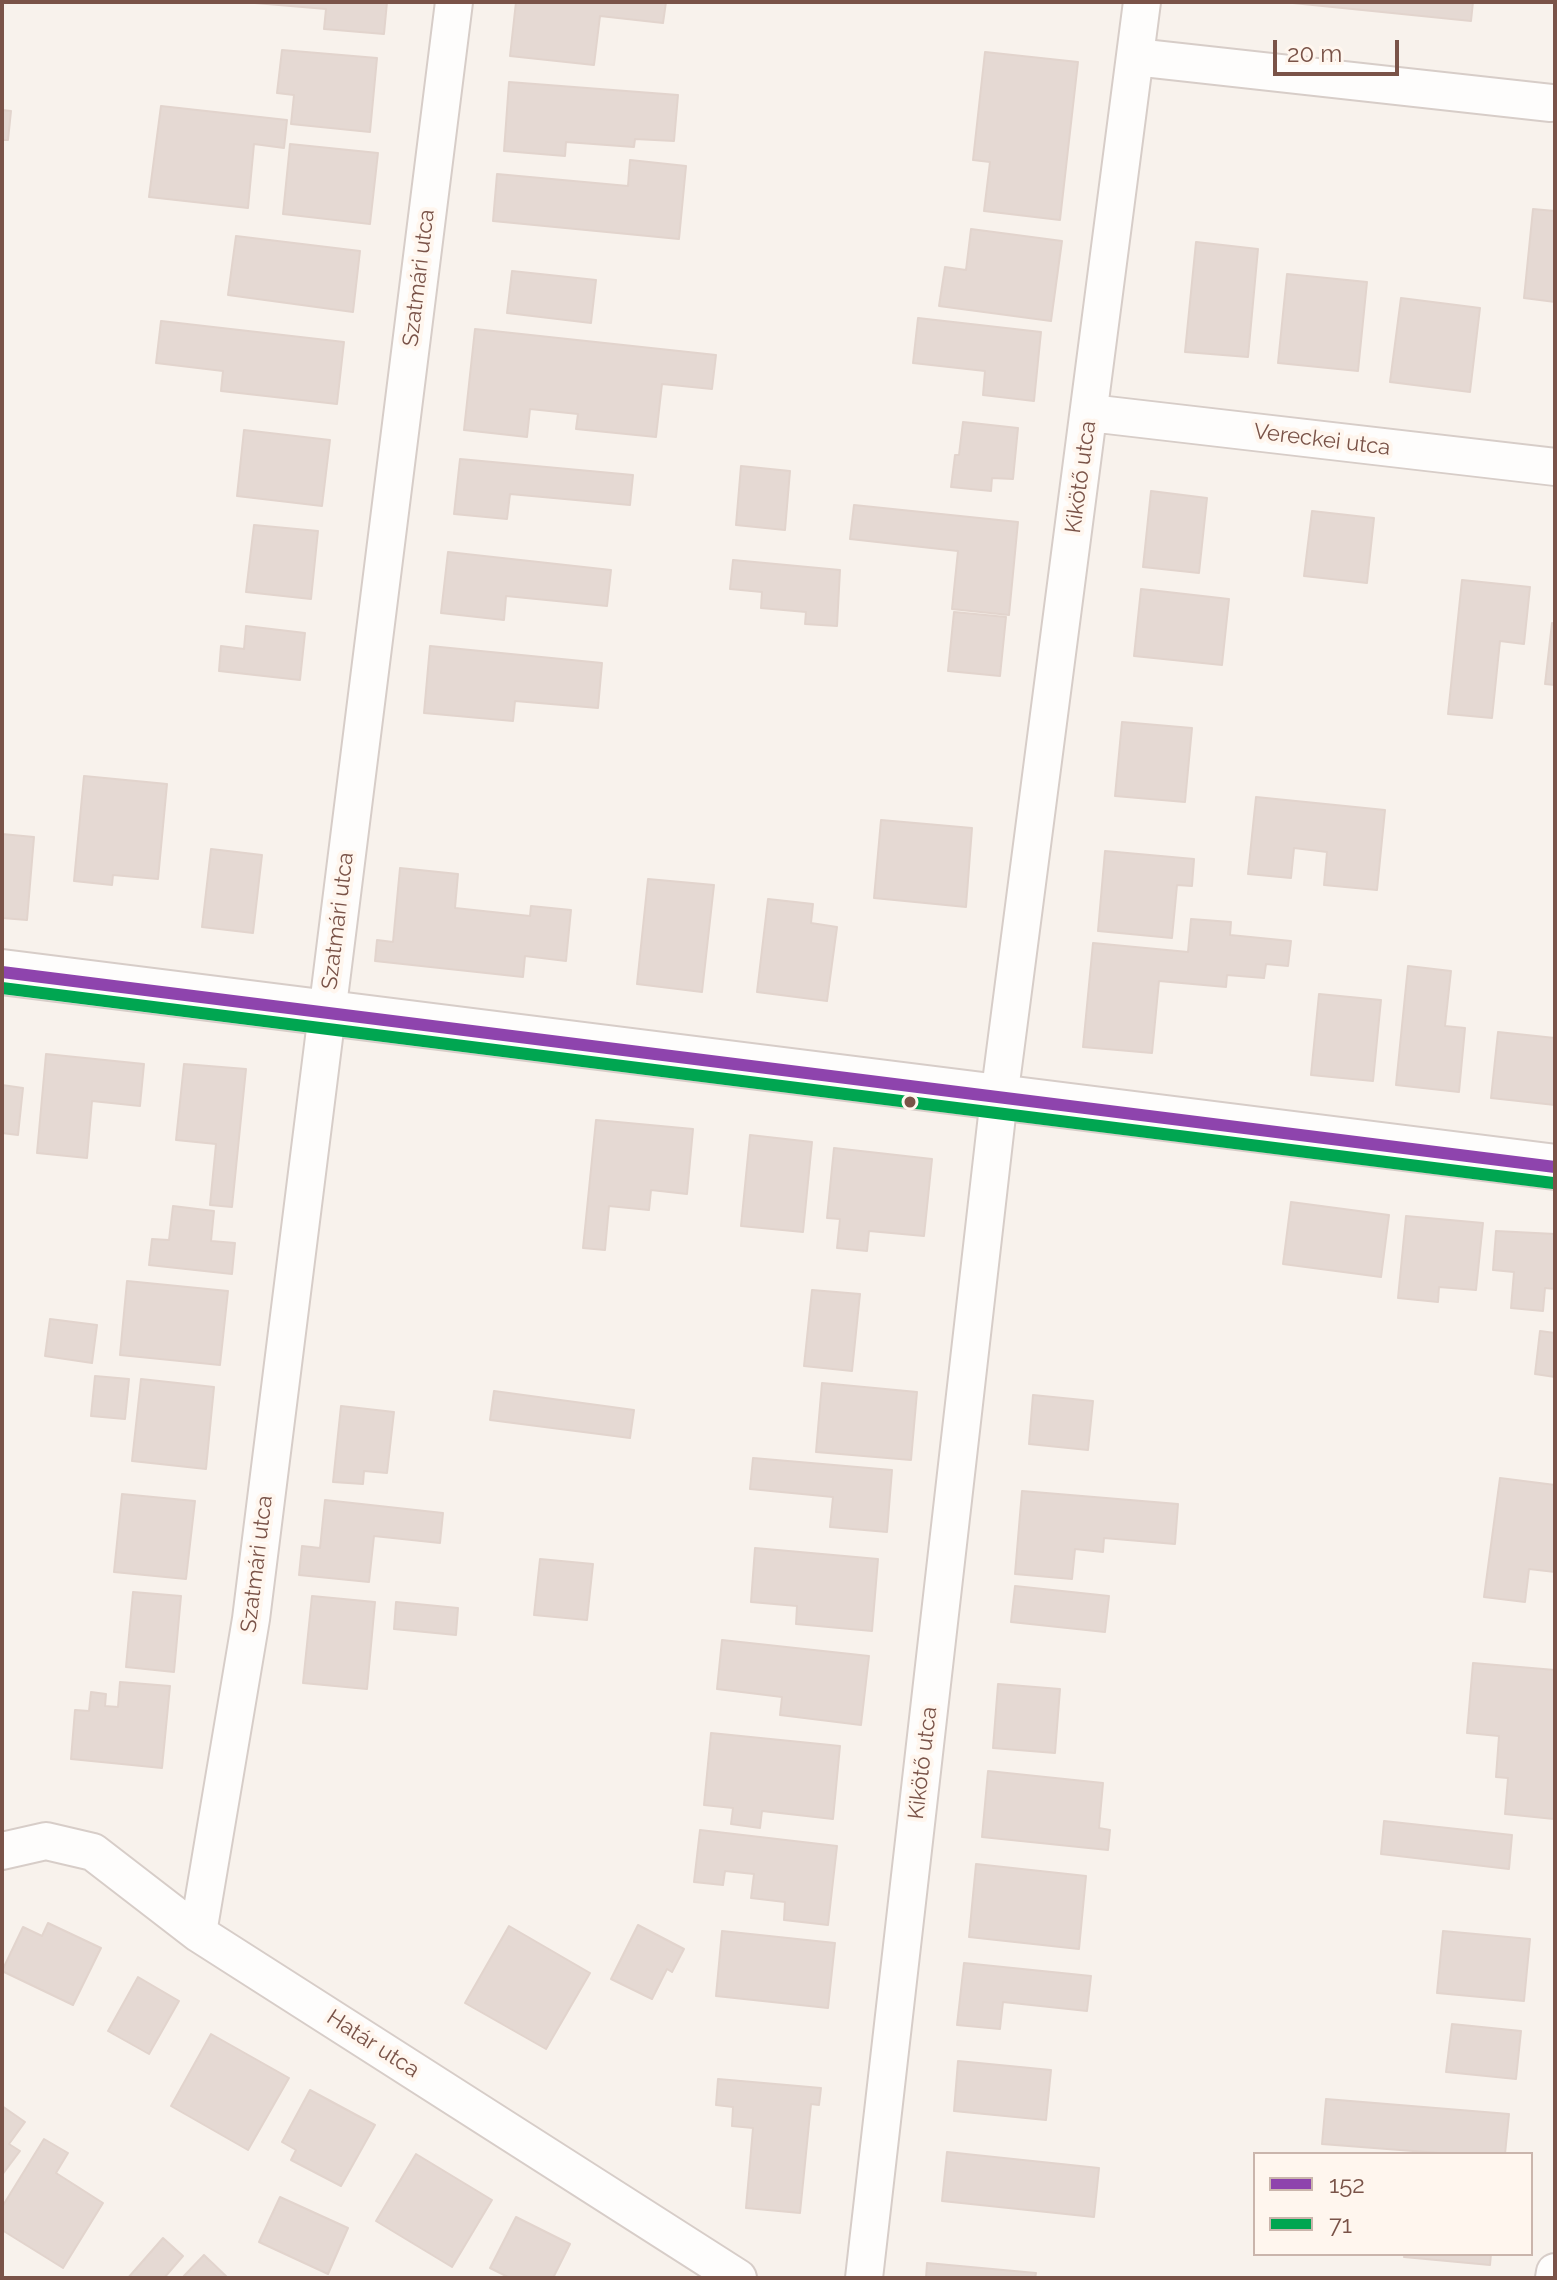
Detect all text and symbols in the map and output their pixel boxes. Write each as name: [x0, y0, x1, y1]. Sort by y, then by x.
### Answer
scale bar: [1277, 24, 1403, 74]
text: 20 m: [1287, 39, 1342, 68]
street label: Szatmári utca: [397, 208, 441, 348]
street label: Kikötő utca: [1060, 419, 1102, 535]
street label: Vereckei utca: [1252, 419, 1392, 461]
street label: Szatmári utca: [316, 851, 360, 991]
unlabelled marker: [902, 1094, 918, 1110]
street label: Szatmári utca: [235, 1494, 279, 1634]
street label: Kikötő utca: [903, 1705, 943, 1821]
street label: Határ utca: [322, 2004, 424, 2084]
legend: [1253, 2152, 1533, 2256]
text: 152: [1329, 2170, 1365, 2199]
text: 71: [1329, 2210, 1352, 2239]

